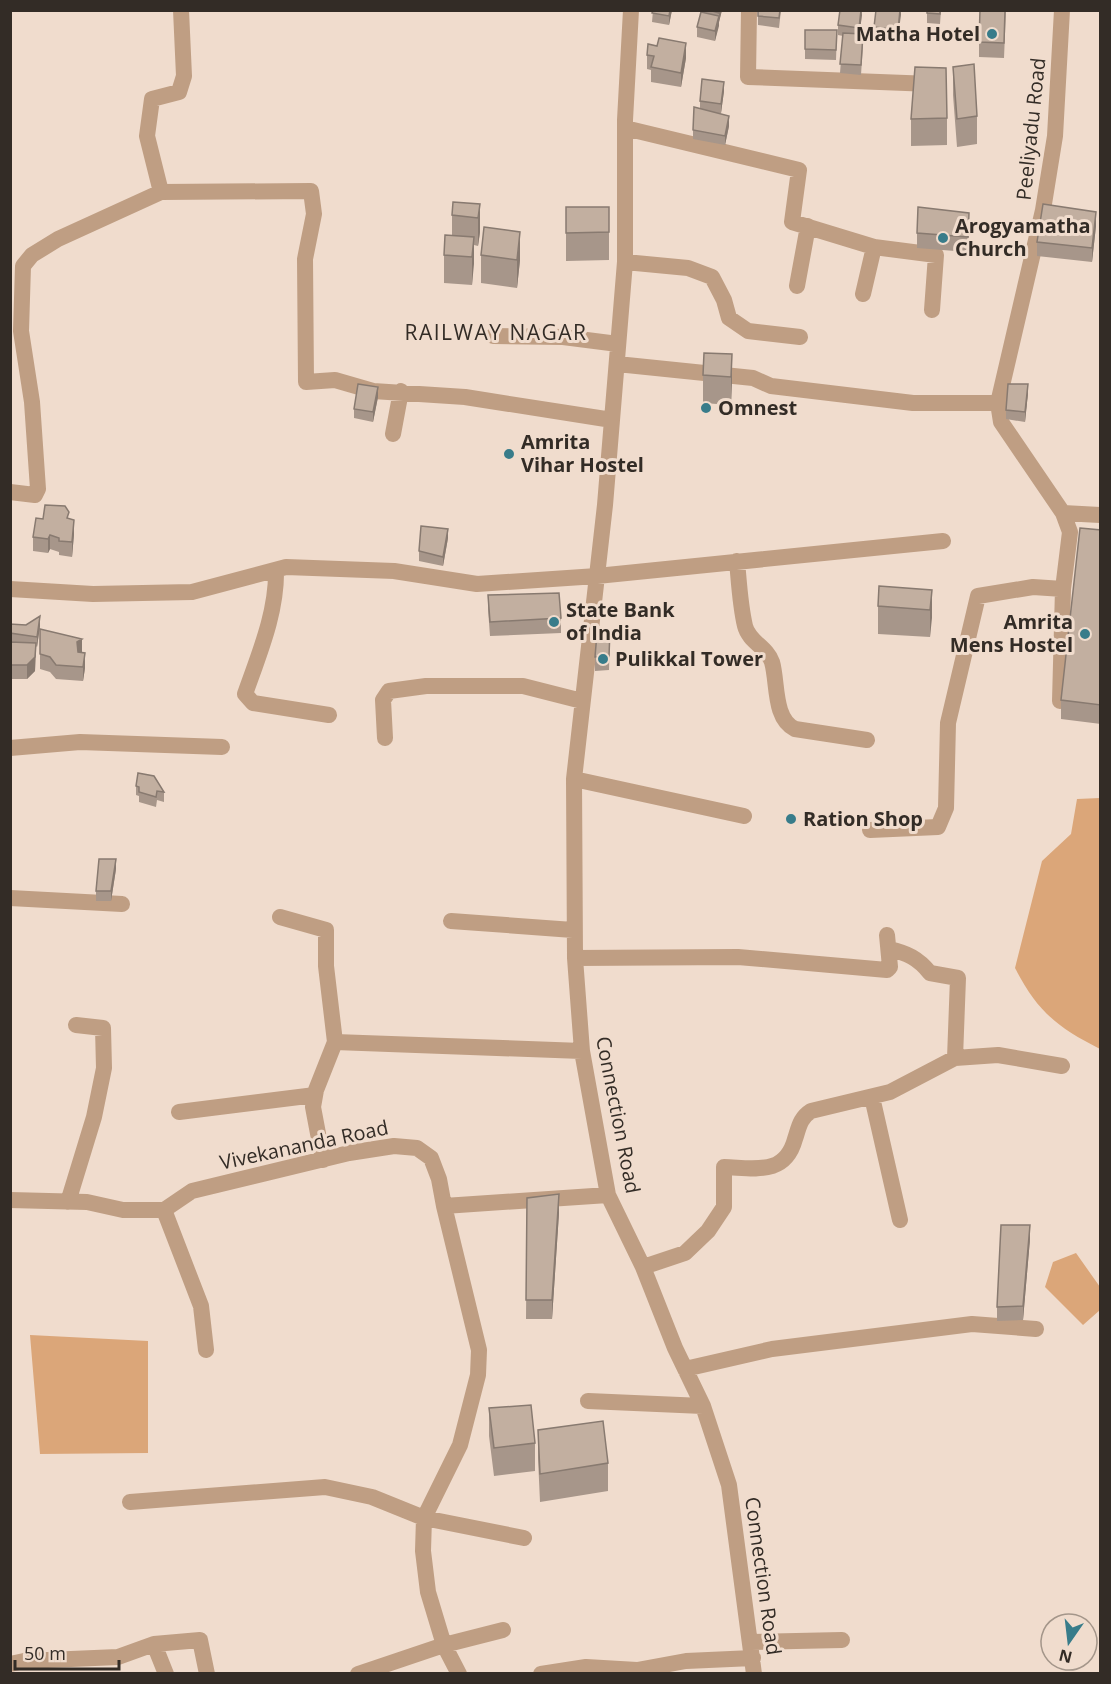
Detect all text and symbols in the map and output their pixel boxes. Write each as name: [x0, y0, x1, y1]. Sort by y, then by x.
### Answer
place label: Matha Hotel: [856, 20, 980, 47]
marker: Matha Hotel: [985, 27, 999, 41]
street label: Peeliyadu Road: [1010, 56, 1051, 202]
place label: Arogyamatha Church: [955, 212, 1091, 262]
marker: Arogyamatha Church: [936, 231, 950, 245]
district label: RAILWAY NAGAR: [404, 318, 588, 346]
place label: Omnest: [718, 394, 797, 421]
marker: Omnest: [699, 401, 713, 415]
place label: Amrita Vihar Hostel: [521, 428, 644, 478]
marker: Amrita Vihar Hostel: [502, 447, 516, 461]
place label: State Bank of India: [566, 596, 675, 646]
place label: Amrita Mens Hostel: [950, 608, 1073, 658]
marker: State Bank of India: [547, 615, 561, 629]
marker: Amrita Mens Hostel: [1078, 627, 1092, 641]
place label: Pulikkal Tower: [615, 645, 763, 672]
marker: Pulikkal Tower: [596, 652, 610, 666]
place label: Ration Shop: [803, 805, 923, 832]
marker: Ration Shop: [784, 812, 798, 826]
street label: Connection Road: [590, 1034, 647, 1196]
street label: Vivekananda Road: [217, 1113, 391, 1176]
street label: Connection Road: [739, 1495, 788, 1657]
north arrow: [1039, 1612, 1099, 1672]
scale bar: [15, 1633, 118, 1671]
text: 50 m: [24, 1641, 66, 1665]
text: N: [1056, 1644, 1074, 1669]

